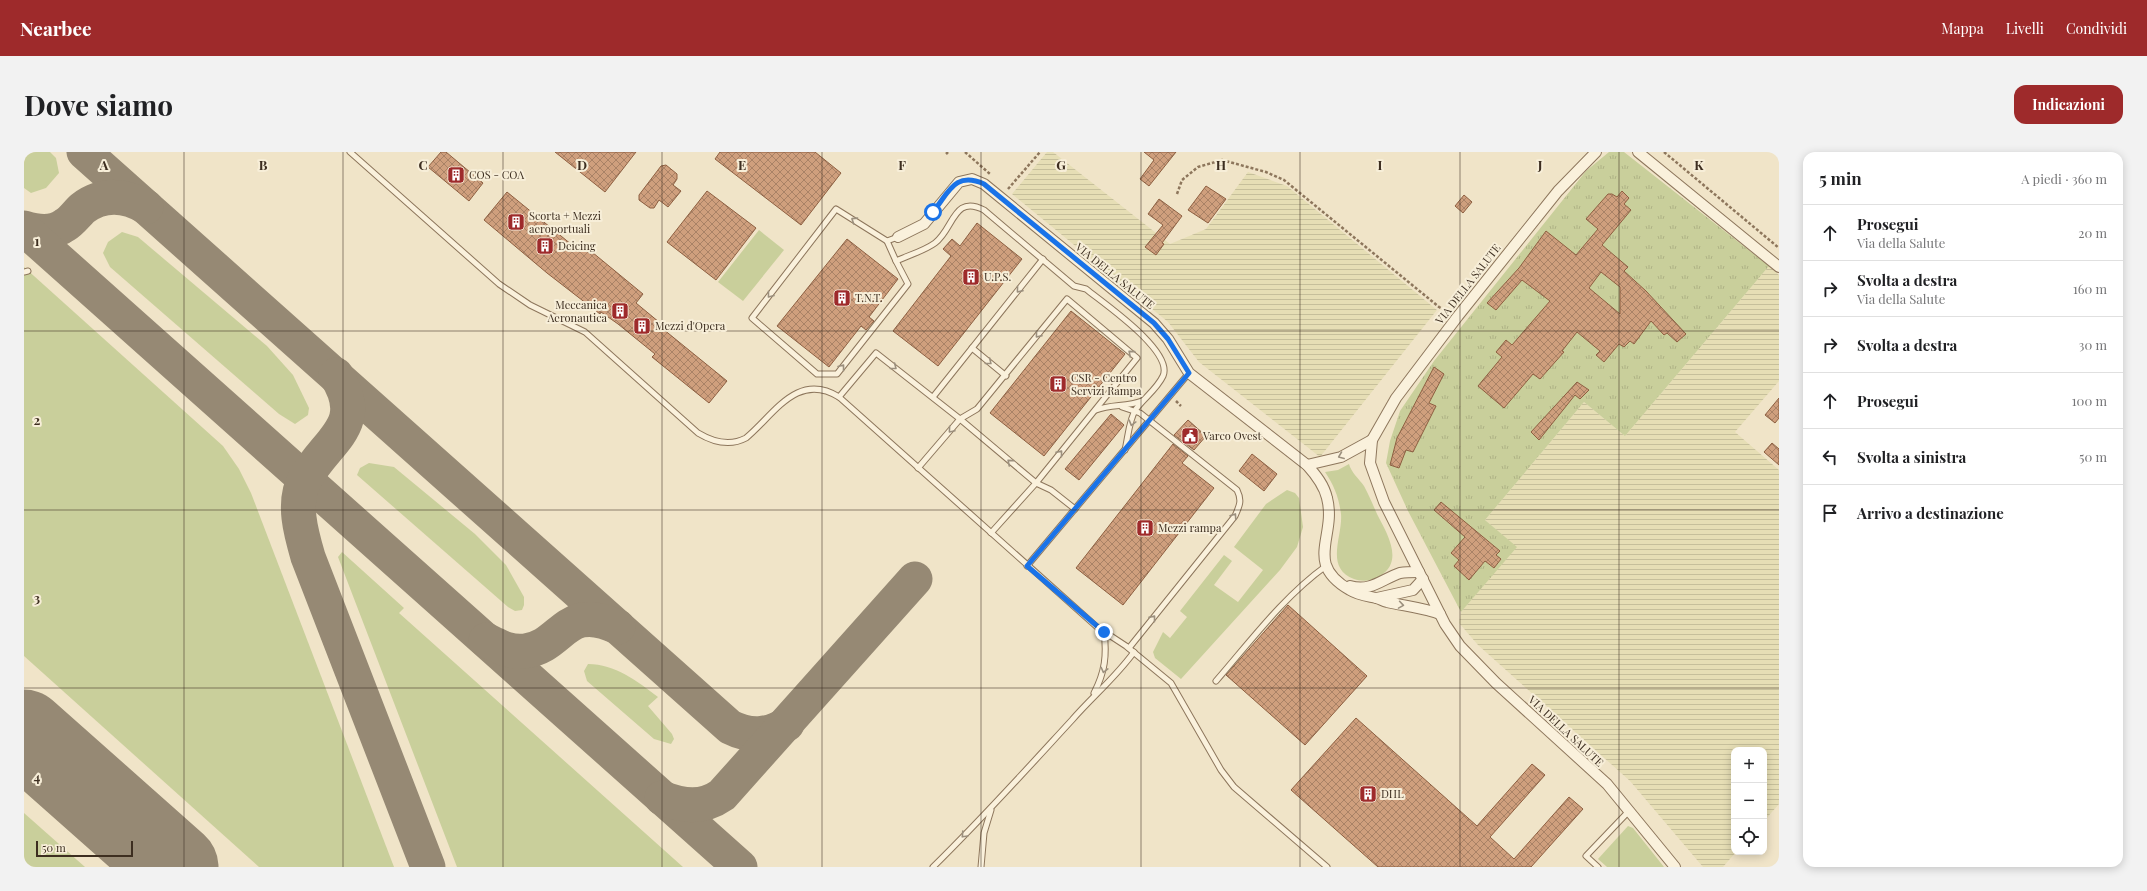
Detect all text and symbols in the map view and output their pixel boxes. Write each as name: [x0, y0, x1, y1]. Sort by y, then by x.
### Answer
text: Nearbee: [20, 15, 92, 41]
text: Mappa: [1941, 19, 1984, 38]
text: Livelli: [2006, 19, 2044, 38]
text: Condividi: [2066, 19, 2127, 38]
button: Indicazioni: [2014, 85, 2123, 124]
text: Dove siamo: [24, 86, 173, 123]
text: A: [99, 156, 109, 173]
text: B: [259, 156, 268, 173]
text: C: [418, 156, 428, 173]
text: D: [577, 156, 587, 173]
text: E: [738, 156, 746, 173]
text: F: [898, 156, 906, 173]
text: G: [1056, 156, 1066, 173]
text: H: [1216, 156, 1226, 173]
text: I: [1378, 156, 1383, 173]
text: J: [1537, 156, 1543, 173]
text: K: [1694, 156, 1704, 173]
building icon: COS - COA: [446, 165, 466, 185]
place label: COS - COA: [469, 167, 524, 182]
text: 5 min: [1819, 167, 1862, 189]
text: A piedi · 360 m: [2021, 170, 2107, 187]
route start: [924, 203, 942, 221]
place label: Scorta + Mezzi aeroportuali: [529, 208, 601, 236]
building icon: Scorta + Mezzi aeroportuali: [506, 212, 526, 232]
text: Prosegui: [1857, 214, 1919, 234]
one-way arrow: [851, 218, 858, 225]
icon: ahead: [1819, 222, 1841, 244]
text: 20 m: [2078, 224, 2107, 241]
text: 1: [35, 232, 40, 249]
text: Via della Salute: [1857, 234, 1945, 251]
building icon: Deicing: [535, 236, 555, 256]
place label: Deicing: [558, 238, 596, 253]
street label: VIA DELLA SALUTE: [1072, 238, 1158, 312]
street label: VIA DELLA SALUTE: [1431, 240, 1504, 328]
building icon: U.P.S.: [961, 267, 981, 287]
place label: U.P.S.: [984, 269, 1011, 284]
text: Svolta a destra: [1857, 270, 1957, 290]
icon: right: [1819, 278, 1841, 300]
text: 160 m: [2073, 280, 2107, 297]
one-way arrow: [1016, 285, 1023, 292]
building icon: T.N.T.: [832, 288, 852, 308]
one-way arrow: [768, 290, 775, 297]
place label: T.N.T.: [855, 290, 883, 305]
text: Via della Salute: [1857, 290, 1945, 307]
place label: Meccanica Aeronautica: [546, 297, 608, 325]
building icon: Meccanica Aeronautica: [610, 301, 630, 321]
building icon: Mezzi d'Opera: [632, 316, 652, 336]
place label: Mezzi d'Opera: [655, 318, 726, 333]
one-way arrow: [1036, 331, 1043, 338]
icon: right: [1819, 334, 1841, 356]
text: Svolta a destra: [1857, 335, 1957, 355]
text: 30 m: [2079, 336, 2107, 353]
one-way arrow: [1129, 350, 1136, 357]
one-way arrow: [984, 358, 991, 365]
one-way arrow: [890, 362, 897, 369]
one-way arrow: [838, 364, 845, 371]
place label: CSR - Centro Servizi Rampa: [1071, 370, 1142, 398]
building icon: CSR - Centro Servizi Rampa: [1048, 374, 1068, 394]
icon: ahead: [1819, 390, 1841, 412]
text: Prosegui: [1857, 391, 1919, 411]
text: 100 m: [2072, 392, 2107, 409]
text: 2: [34, 411, 41, 428]
one-way arrow: [1128, 420, 1137, 427]
one-way arrow: [948, 425, 955, 433]
public building icon: Varco Ovest: [1180, 426, 1200, 446]
place label: Varco Ovest: [1202, 428, 1261, 443]
icon: left: [1819, 446, 1841, 468]
text: Svolta a sinistra: [1857, 447, 1966, 467]
text: 50 m: [2079, 448, 2107, 465]
one-way arrow: [1056, 451, 1063, 458]
one-way arrow: [1338, 451, 1345, 459]
one-way arrow: [1007, 459, 1015, 466]
icon: arrive: [1819, 502, 1841, 524]
text: Arrivo a destinazione: [1857, 503, 2004, 523]
one-way arrow: [1229, 513, 1237, 520]
building icon: Mezzi rampa: [1135, 518, 1155, 538]
place label: Mezzi rampa: [1158, 520, 1222, 535]
text: 3: [34, 589, 40, 606]
one-way arrow: [1398, 600, 1404, 608]
one-way arrow: [1149, 615, 1156, 622]
route end: [1095, 623, 1113, 641]
one-way arrow: [1100, 666, 1109, 673]
street label: VIA DELLA SALUTE: [1525, 691, 1607, 770]
map controls: [1731, 747, 1767, 855]
button: +: [1731, 747, 1767, 783]
text: 4: [34, 768, 41, 785]
button: −: [1731, 783, 1767, 819]
building icon: DHL: [1358, 784, 1378, 804]
place label: DHL: [1381, 786, 1404, 801]
button: locate: [1731, 819, 1767, 855]
one-way arrow: [961, 830, 969, 838]
scale bar: [36, 839, 133, 858]
text: 50 m: [42, 840, 66, 855]

